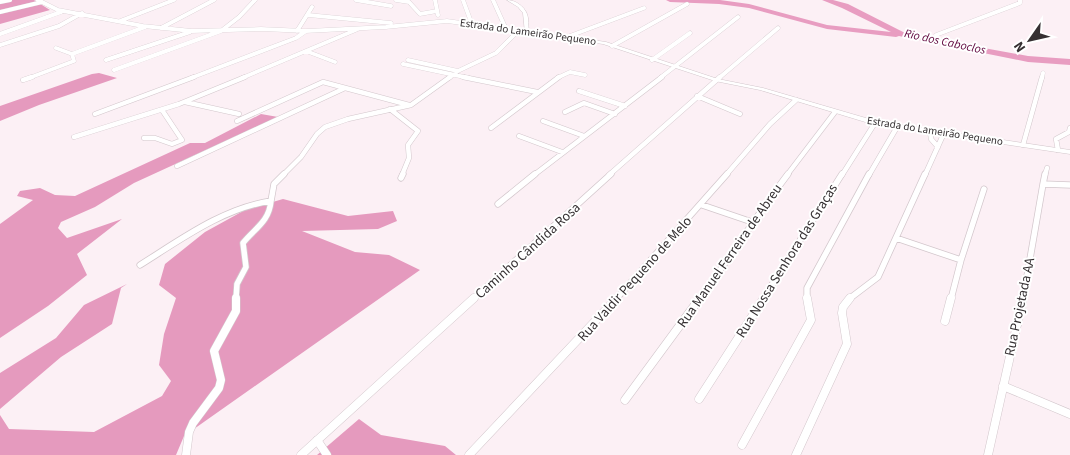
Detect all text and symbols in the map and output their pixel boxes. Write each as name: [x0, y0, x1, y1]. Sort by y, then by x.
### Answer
street label: Estrada do Lameirão Pequeno: [459, 15, 597, 49]
north arrow: [1005, 15, 1055, 65]
water label: Rio dos Caboclos: [903, 25, 987, 59]
text: N: [1009, 37, 1031, 56]
street label: Estrada do Lameirão Pequeno: [866, 113, 1004, 149]
street label: Rua Manuel Ferreira de Abreu: [673, 180, 787, 332]
street label: Rua Nossa Senhora das Graças: [731, 180, 843, 342]
street label: Caminho Cândida Rosa: [471, 198, 585, 304]
street label: Rua Valdir Pequeno de Melo: [573, 212, 697, 346]
street label: Rua Projetada AA: [1000, 256, 1040, 358]

